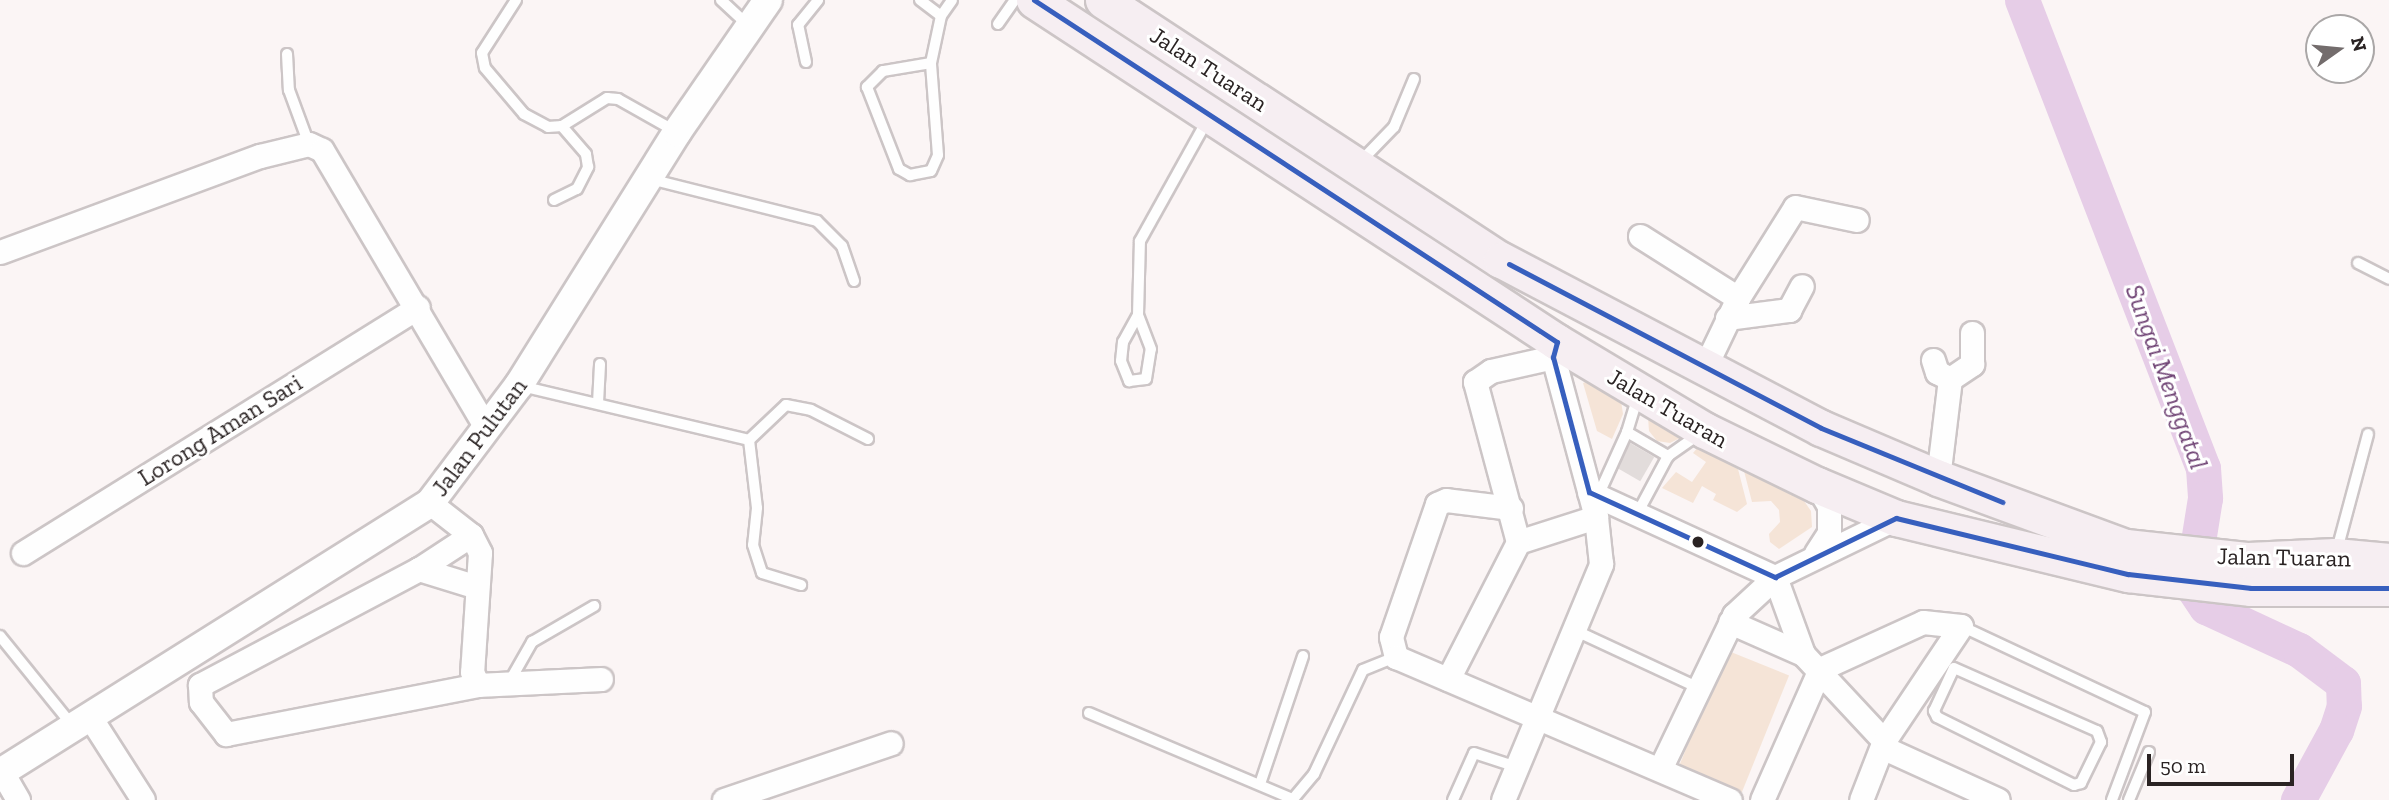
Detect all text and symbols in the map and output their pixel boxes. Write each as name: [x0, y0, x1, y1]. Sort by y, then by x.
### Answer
north arrow: [2305, 14, 2375, 84]
street label: Jalan Tuaran: [1145, 20, 1273, 118]
text: N: [2346, 34, 2372, 54]
water label: Sungai Menggatal: [2118, 280, 2214, 474]
street label: Jalan Tuaran: [1603, 362, 1733, 454]
street label: Lorong Aman Sari: [132, 368, 308, 492]
street label: Jalan Pulutan: [425, 372, 533, 502]
unlabelled marker: [1691, 535, 1705, 549]
street label: Jalan Tuaran: [2217, 541, 2351, 573]
scale bar: [2151, 740, 2298, 784]
text: 50 m: [2160, 753, 2206, 778]

